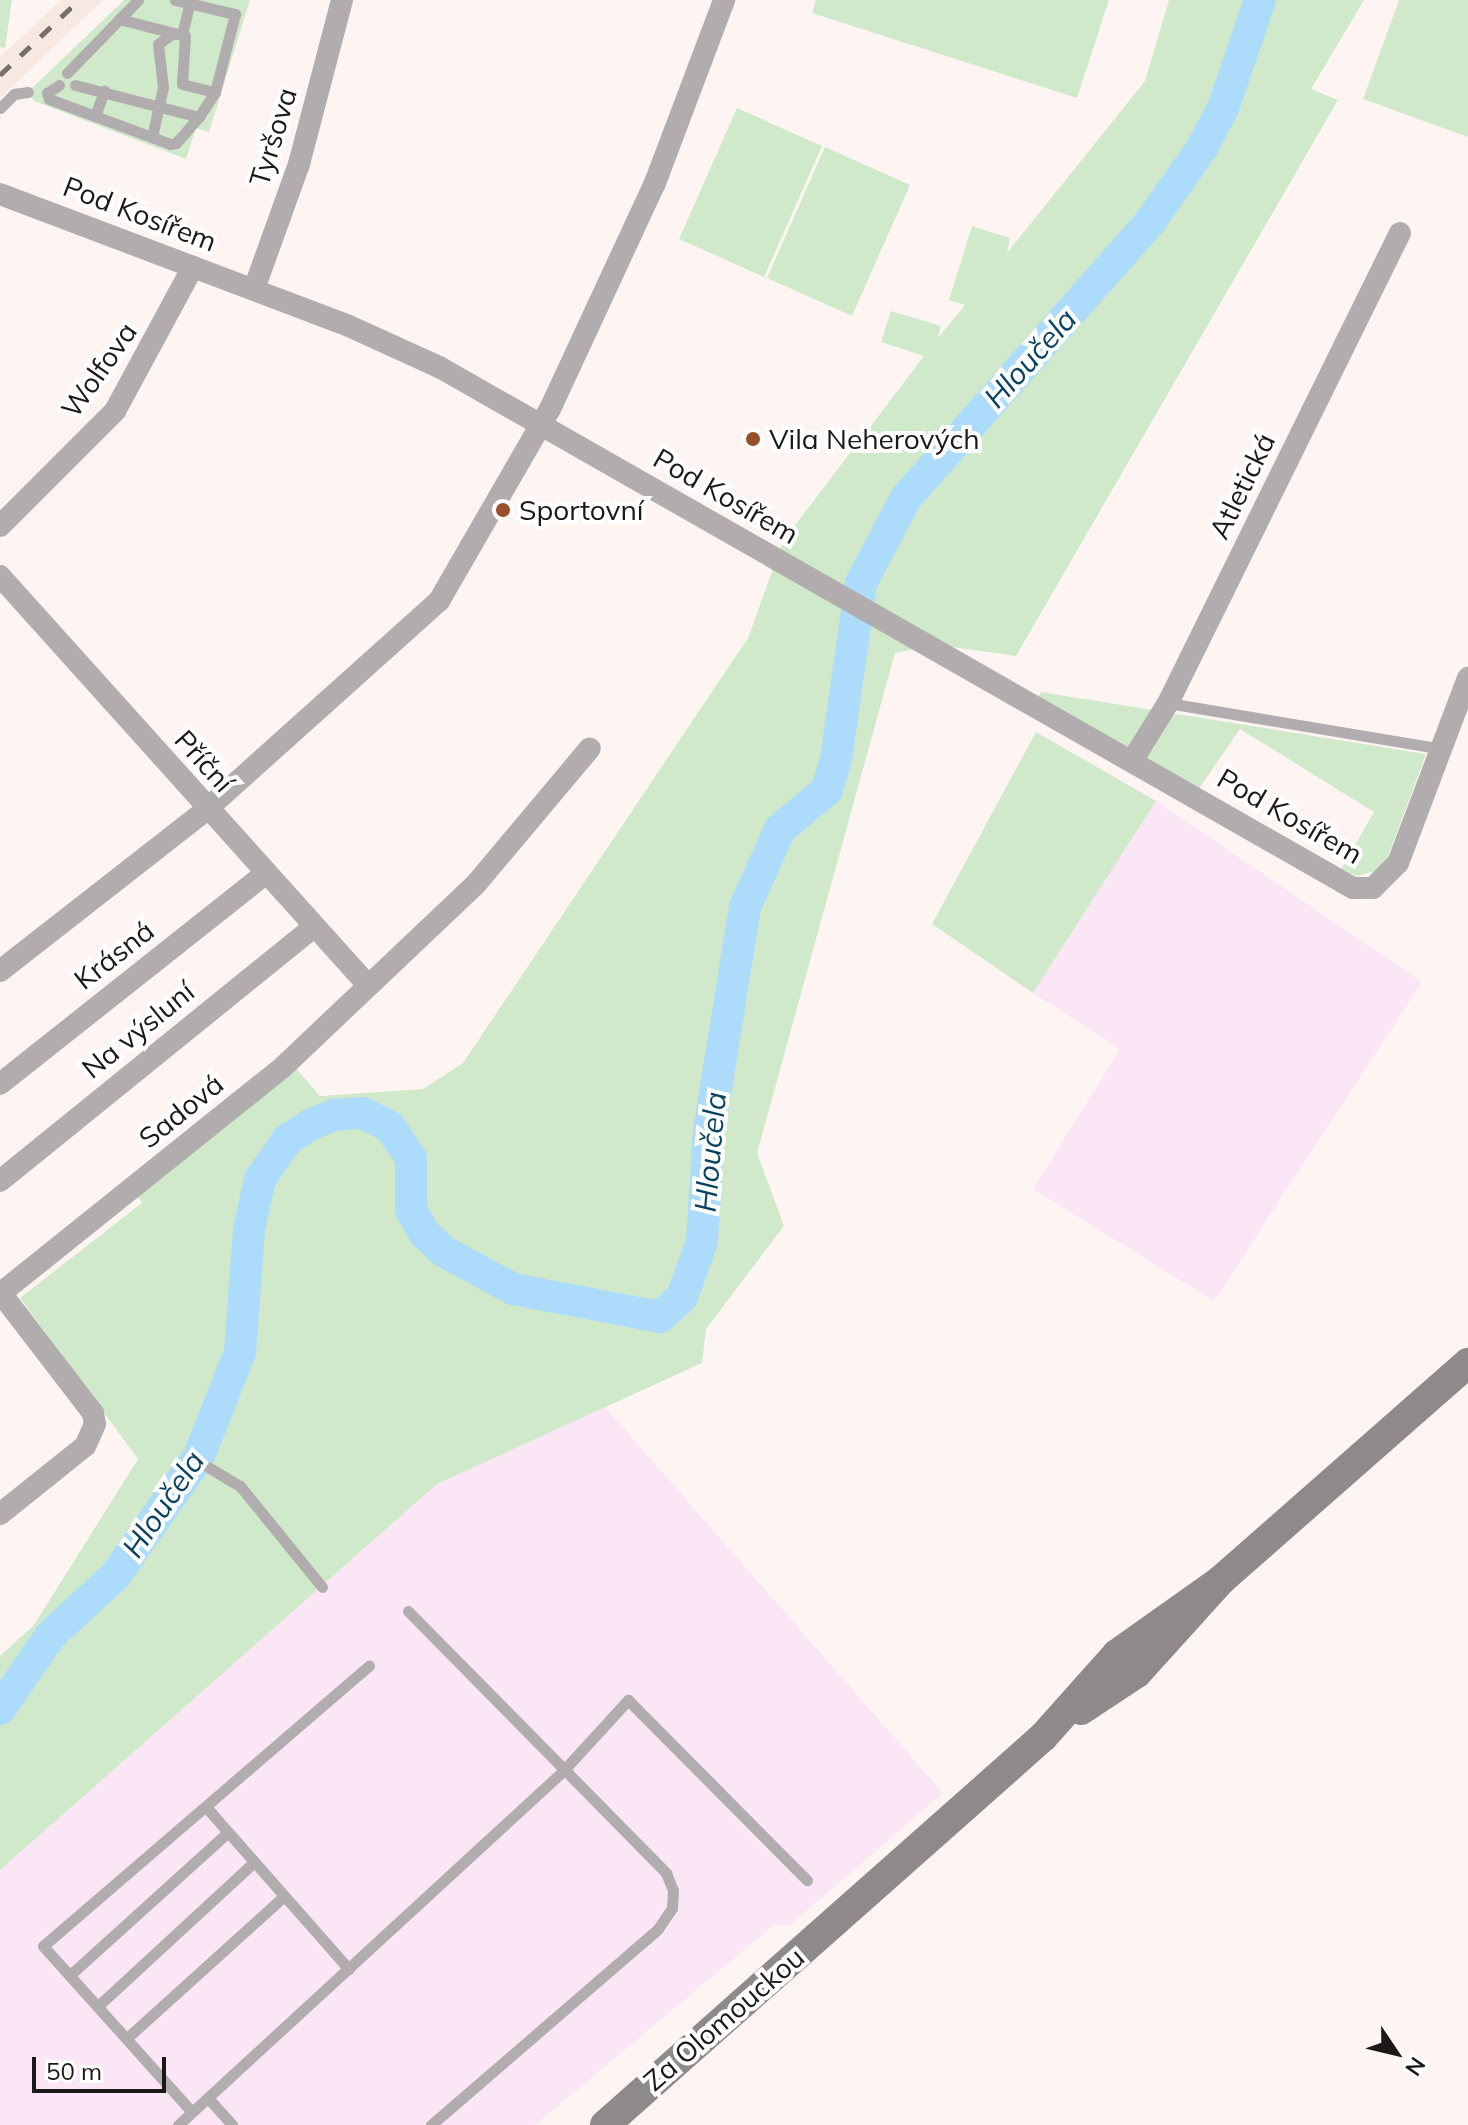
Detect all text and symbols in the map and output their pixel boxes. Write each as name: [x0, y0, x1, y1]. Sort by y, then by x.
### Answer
street label: Tyršova: [242, 84, 304, 190]
street label: Pod Kosířem: [59, 169, 221, 259]
water label: Hloučela: [976, 301, 1084, 415]
street label: Wolfova: [54, 316, 144, 424]
place label: Vila Neherových: [769, 422, 980, 456]
street label: Atletická: [1202, 428, 1282, 544]
marker: Vila Neherových: [744, 430, 762, 448]
street label: Pod Kosířem: [648, 441, 804, 551]
place label: Sportovní: [519, 493, 644, 527]
marker: Sportovní: [494, 501, 512, 519]
street label: Příční: [168, 723, 240, 799]
street label: Pod Kosířem: [1212, 761, 1368, 871]
street label: Krásná: [67, 913, 161, 997]
street label: Na výsluní: [75, 975, 201, 1085]
street label: Sadová: [132, 1067, 230, 1155]
water label: Hloučela: [687, 1090, 733, 1214]
water label: Hloučela: [114, 1444, 212, 1564]
street label: Za Olomouckou: [637, 1940, 811, 2098]
north arrow: [1356, 2013, 1436, 2093]
scale bar: [36, 2041, 170, 2091]
text: N: [1399, 2052, 1432, 2082]
text: 50 m: [46, 2056, 102, 2086]

